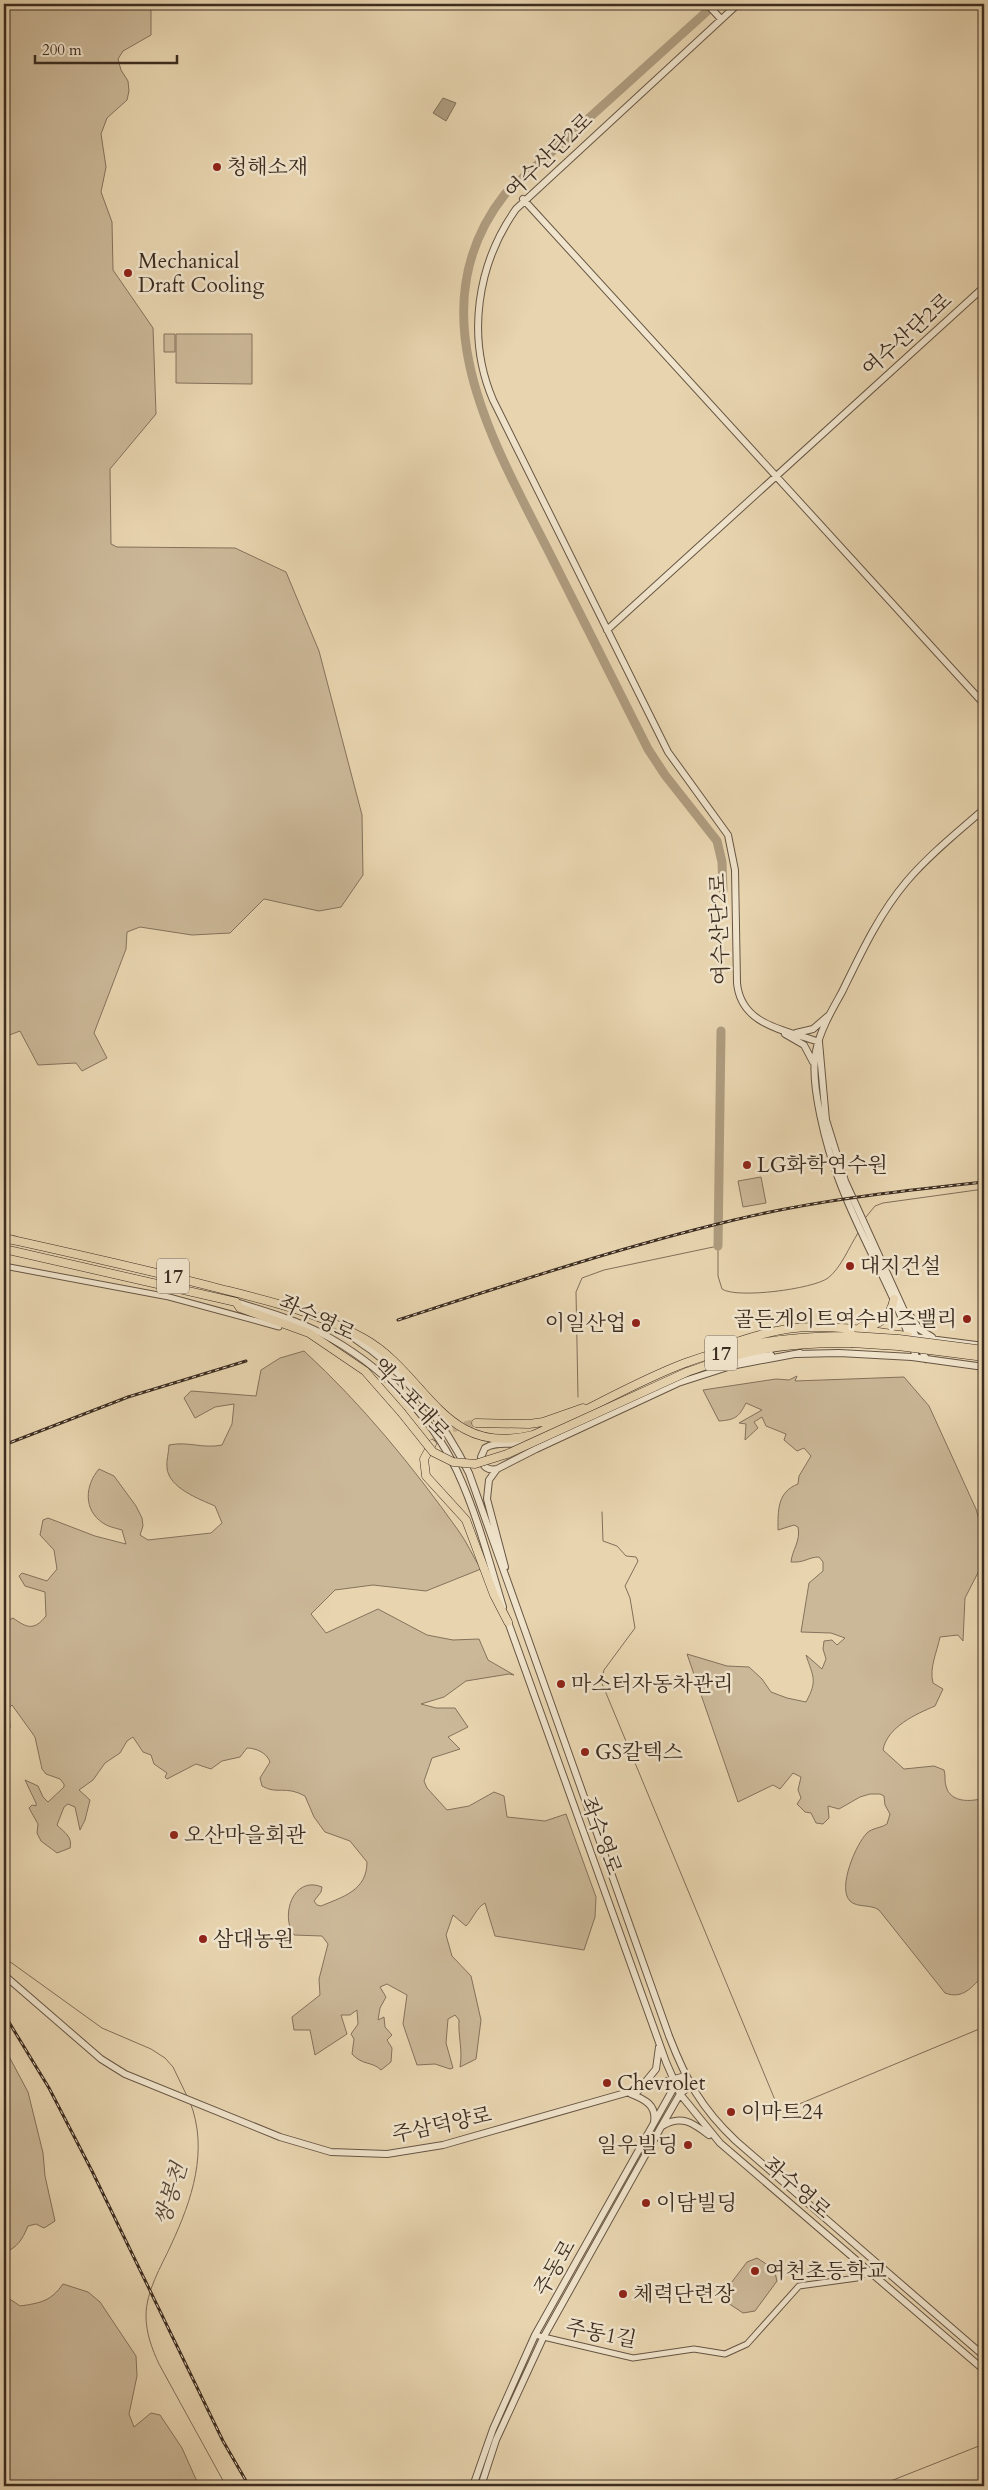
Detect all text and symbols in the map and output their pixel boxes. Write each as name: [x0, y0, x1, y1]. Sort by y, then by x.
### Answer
scale bar: [35, 32, 178, 64]
text: 200 m: [42, 40, 82, 60]
street label: 여수산단2로: [499, 107, 599, 205]
place label: 청해소재: [227, 153, 308, 182]
marker: 청해소재: [211, 161, 223, 173]
place label: Mechanical Draft Cooling: [138, 247, 264, 300]
marker: Mechanical Draft Cooling: [122, 267, 134, 279]
street label: 여수산단2로: [856, 287, 958, 383]
street label: 여수산단2로: [704, 872, 736, 986]
place label: LG화학연수원: [757, 1151, 888, 1180]
marker: LG화학연수원: [741, 1159, 753, 1171]
place label: 대지건설: [860, 1252, 941, 1281]
road number: 17: [157, 1258, 189, 1294]
marker: 대지건설: [844, 1260, 856, 1272]
street label: 좌수영로: [274, 1288, 360, 1348]
place label: 골든게이트여수비즈밸리: [734, 1305, 957, 1334]
place label: 이일산업: [545, 1309, 626, 1338]
marker: 골든게이트여수비즈밸리: [961, 1313, 973, 1325]
marker: 이일산업: [630, 1317, 642, 1329]
road number: 17: [705, 1336, 737, 1370]
street label: 엑스포대로: [366, 1352, 456, 1446]
place label: 마스터자동차관리: [571, 1670, 733, 1699]
marker: 마스터자동차관리: [555, 1678, 567, 1690]
place label: GS칼텍스: [595, 1738, 683, 1767]
marker: GS칼텍스: [579, 1746, 591, 1758]
street label: 좌수영로: [573, 1793, 629, 1879]
place label: 오산마을회관: [184, 1821, 306, 1850]
marker: 오산마을회관: [168, 1829, 180, 1841]
place label: 삼대농원: [213, 1925, 294, 1954]
marker: 삼대농원: [197, 1933, 209, 1945]
place label: Chevrolet: [617, 2069, 706, 2098]
marker: Chevrolet: [601, 2077, 613, 2089]
place label: 이마트24: [741, 2098, 824, 2127]
street label: 주삼덕양로: [389, 2100, 495, 2150]
marker: 이마트24: [725, 2106, 737, 2118]
place label: 일우빌딩: [597, 2131, 678, 2160]
marker: 일우빌딩: [682, 2139, 694, 2151]
street label: 좌수영로: [757, 2150, 837, 2226]
water label: 쌍봉천: [147, 2157, 195, 2229]
place label: 이담빌딩: [656, 2189, 737, 2218]
marker: 이담빌딩: [640, 2197, 652, 2209]
street label: 주동로: [527, 2234, 583, 2302]
place label: 여천초등학교: [765, 2257, 887, 2286]
marker: 여천초등학교: [749, 2265, 761, 2277]
place label: 체력단련장: [633, 2280, 735, 2309]
marker: 체력단련장: [617, 2288, 629, 2300]
street label: 주동1길: [563, 2313, 639, 2355]

